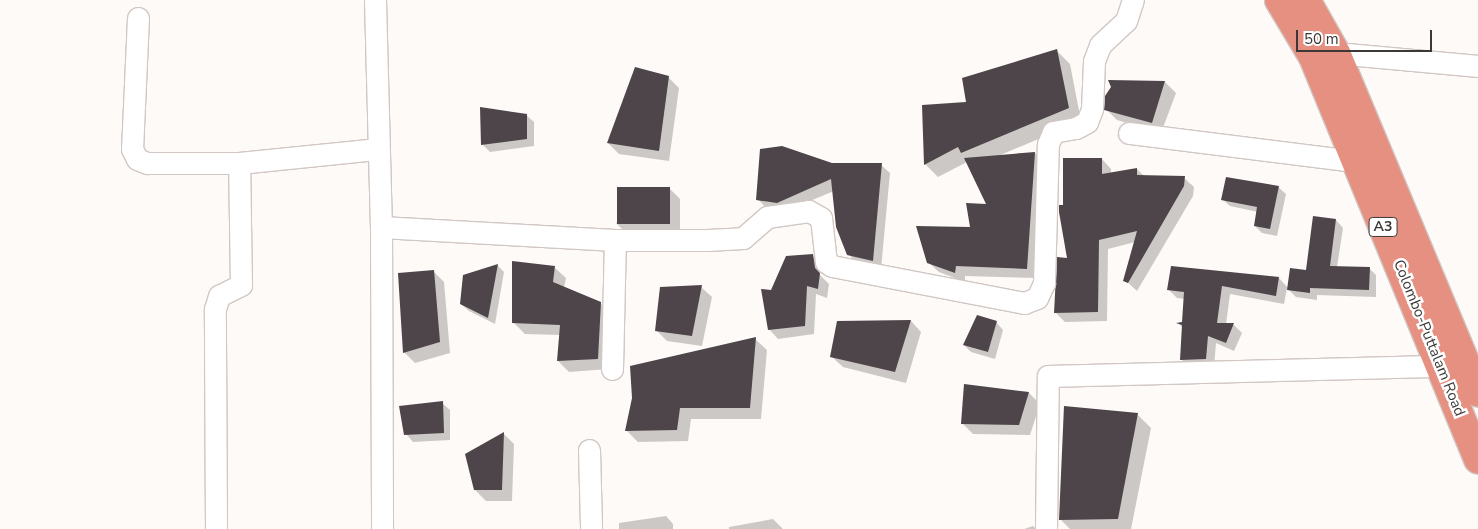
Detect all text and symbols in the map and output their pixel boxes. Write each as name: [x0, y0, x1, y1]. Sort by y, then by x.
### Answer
scale bar: [1298, 20, 1434, 52]
text: 50 m: [1304, 29, 1339, 49]
road number: A3: [1368, 216, 1398, 238]
street label: Colombo-Puttalam Road: [1389, 257, 1469, 419]

